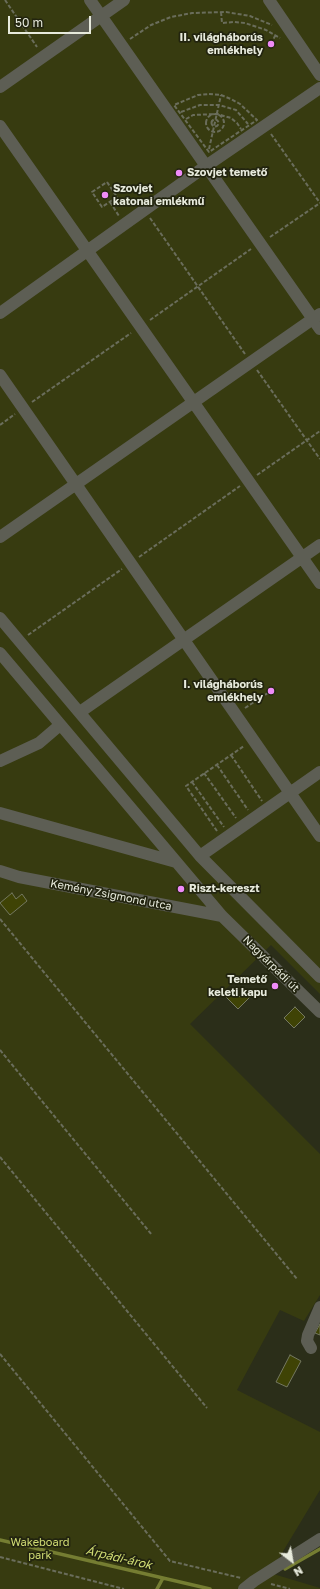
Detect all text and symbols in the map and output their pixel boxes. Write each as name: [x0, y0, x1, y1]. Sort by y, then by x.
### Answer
scale bar: [10, 8, 93, 34]
text: 50 m: [15, 15, 43, 30]
place label: II. világháborús emlékhely: [179, 31, 263, 57]
marker: II. világháborús emlékhely: [266, 39, 276, 49]
place label: Szovjet temető: [187, 166, 267, 180]
marker: Szovjet temető: [174, 168, 184, 178]
place label: Szovjet katonai emlékmű: [113, 182, 204, 208]
marker: Szovjet katonai emlékmű: [100, 190, 110, 200]
place label: I. világháborús emlékhely: [183, 678, 263, 704]
marker: I. világháborús emlékhely: [266, 686, 276, 696]
street label: Kemény Zsigmond utca: [49, 877, 173, 913]
place label: Riszt-kereszt: [189, 882, 260, 896]
marker: Riszt-kereszt: [176, 884, 186, 894]
street label: Nagyárpádi út: [240, 933, 302, 995]
place label: Temető keleti kapu: [208, 973, 267, 999]
marker: Temető keleti kapu: [270, 981, 280, 991]
park label: Wakeboard park: [10, 1536, 70, 1562]
north arrow: [272, 1541, 312, 1581]
water label: Árpádi-árok: [85, 1543, 153, 1573]
text: N: [292, 1564, 305, 1579]

